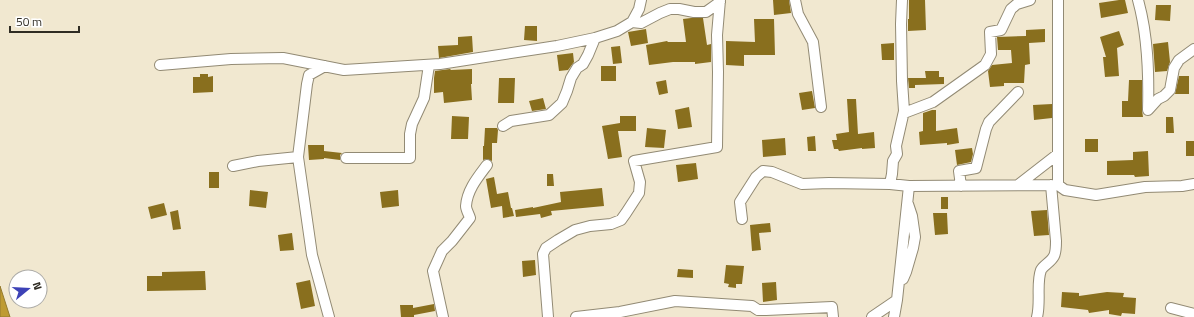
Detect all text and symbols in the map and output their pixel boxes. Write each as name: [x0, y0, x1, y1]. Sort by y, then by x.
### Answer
scale bar: [10, 8, 79, 34]
text: 50 m: [16, 12, 42, 31]
north arrow: [8, 269, 48, 309]
text: N: [29, 280, 46, 292]

